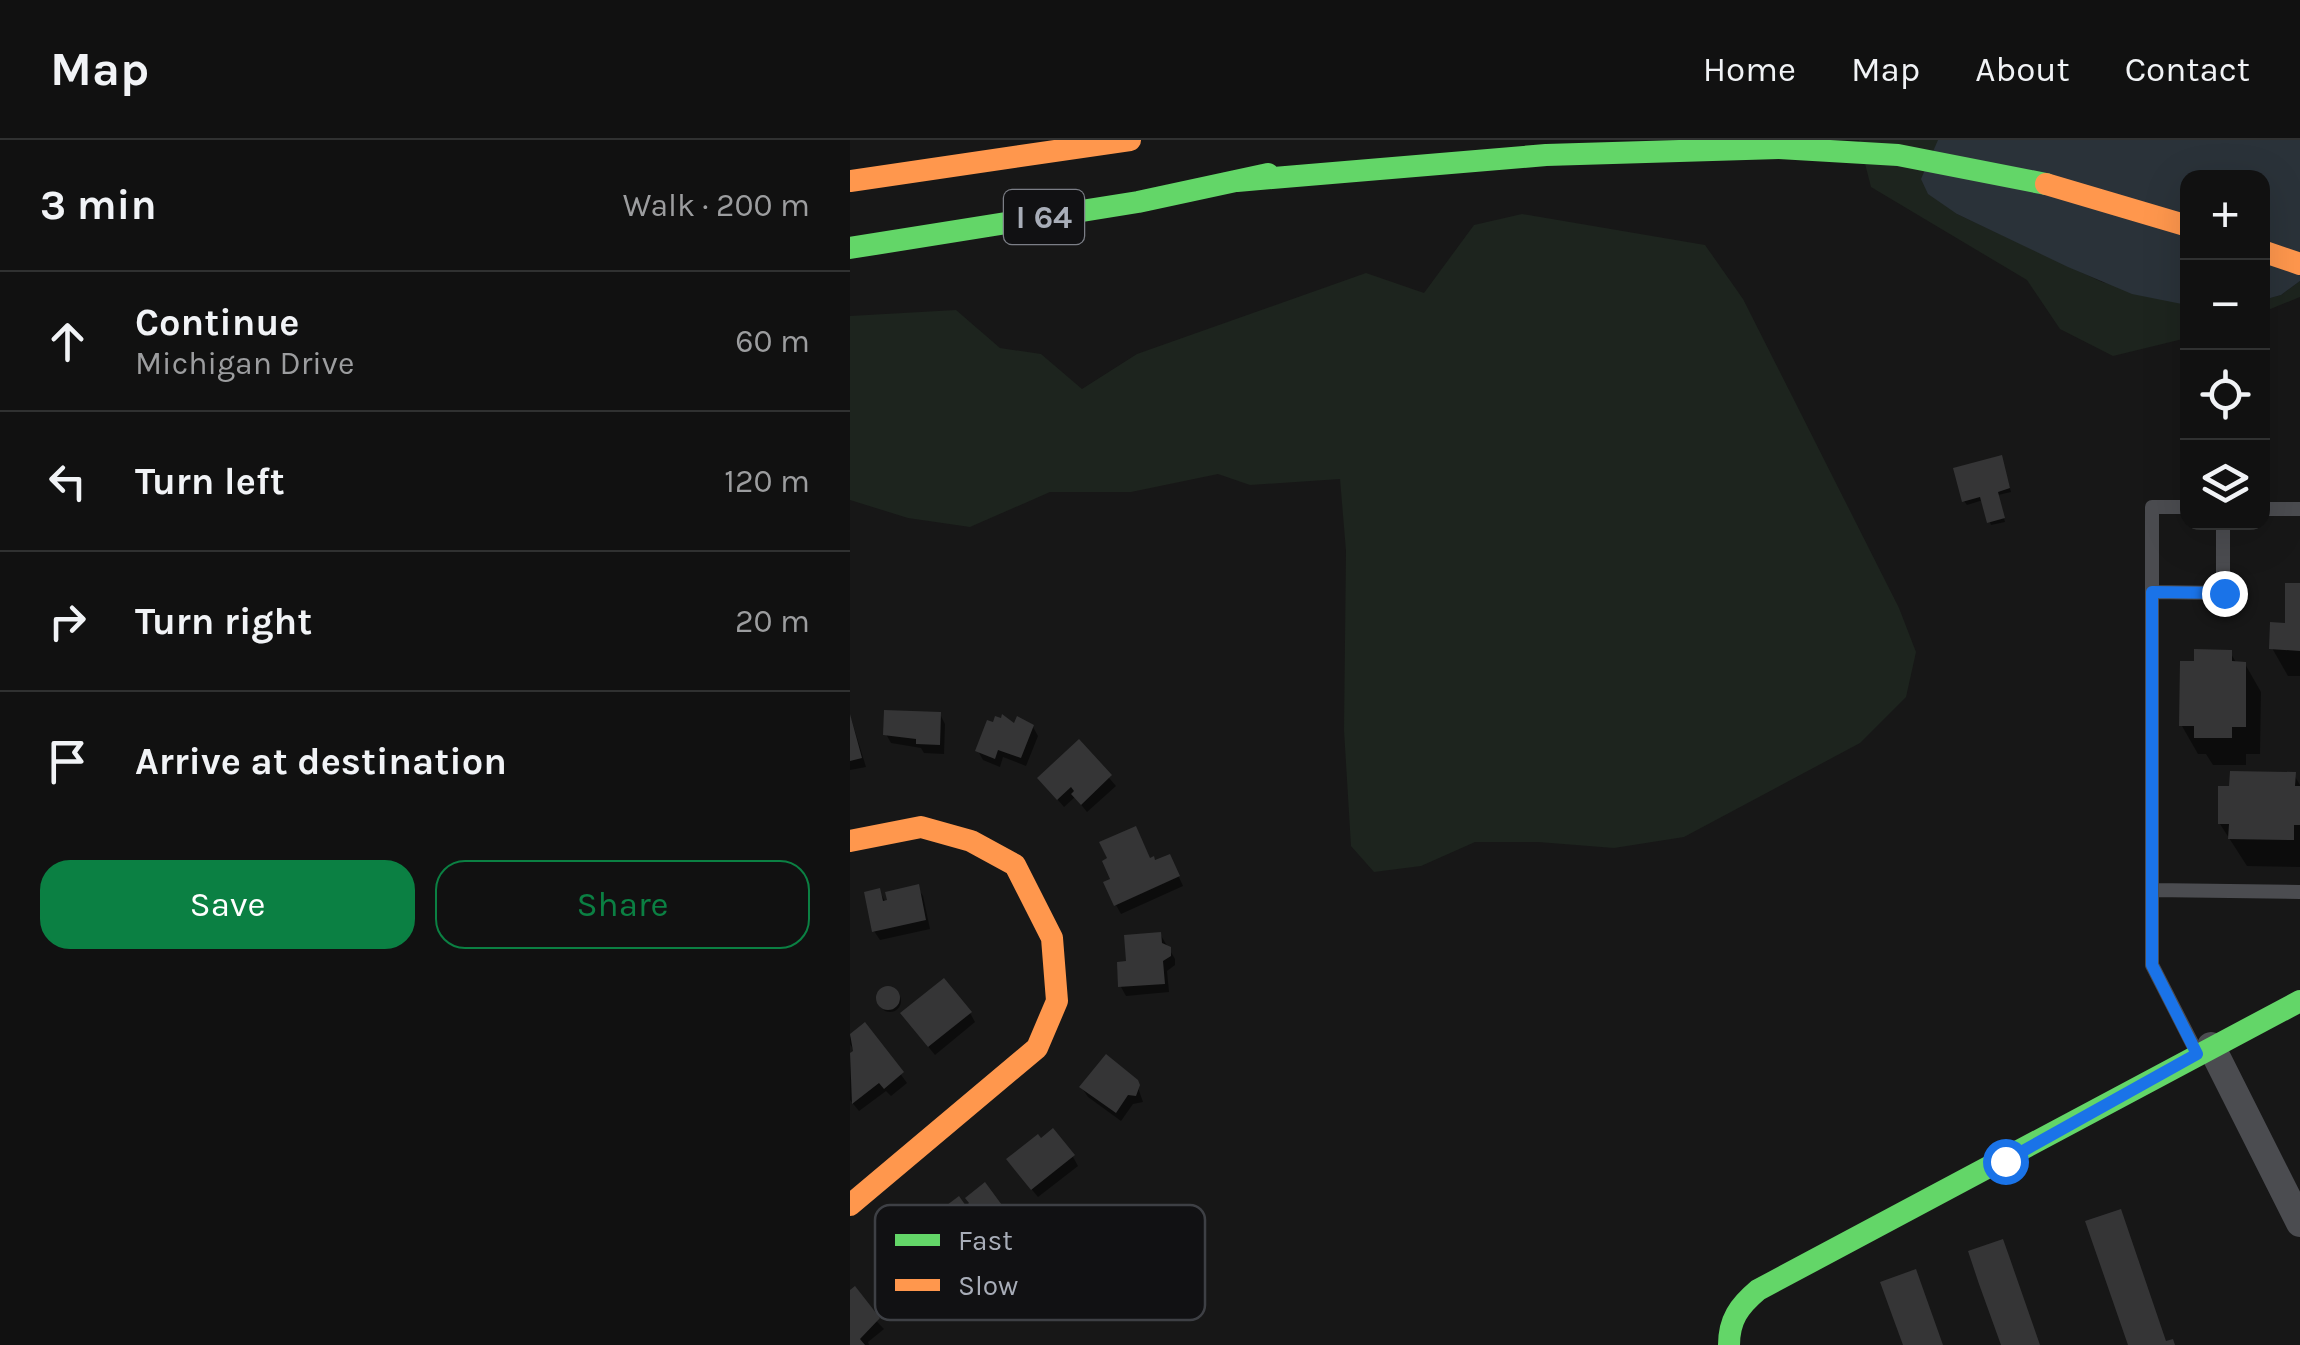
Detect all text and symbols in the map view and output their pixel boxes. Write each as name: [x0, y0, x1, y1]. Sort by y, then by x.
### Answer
text: Map: [50, 41, 149, 97]
text: Home: [1703, 49, 1796, 90]
text: Map: [1851, 49, 1920, 90]
text: About: [1975, 49, 2070, 90]
text: Contact: [2125, 49, 2250, 90]
map controls: [2180, 170, 2270, 530]
button: +: [2180, 170, 2270, 260]
text: 3 min: [40, 180, 157, 230]
text: Walk · 200 m: [623, 187, 810, 224]
road number: I 64: [1004, 190, 1084, 244]
button: −: [2180, 260, 2270, 350]
text: Continue: [135, 300, 299, 345]
icon: ahead: [40, 314, 95, 369]
text: 60 m: [735, 323, 810, 360]
text: Michigan Drive: [135, 345, 354, 382]
button: locate: [2180, 350, 2270, 440]
button: layers: [2180, 440, 2270, 530]
icon: left: [40, 454, 95, 509]
text: Turn left: [135, 459, 285, 504]
text: 120 m: [724, 463, 810, 500]
route end: [2202, 571, 2248, 617]
icon: right: [40, 594, 95, 649]
text: Turn right: [135, 599, 312, 644]
text: 20 m: [735, 603, 810, 640]
icon: arrive: [40, 734, 95, 789]
text: Arrive at destination: [135, 739, 507, 784]
button: Save: [40, 860, 415, 949]
button: Share: [435, 860, 810, 949]
route start: [1983, 1139, 2029, 1185]
legend: [875, 1205, 1205, 1320]
text: Fast: [958, 1224, 1013, 1257]
text: Slow: [958, 1269, 1018, 1302]

